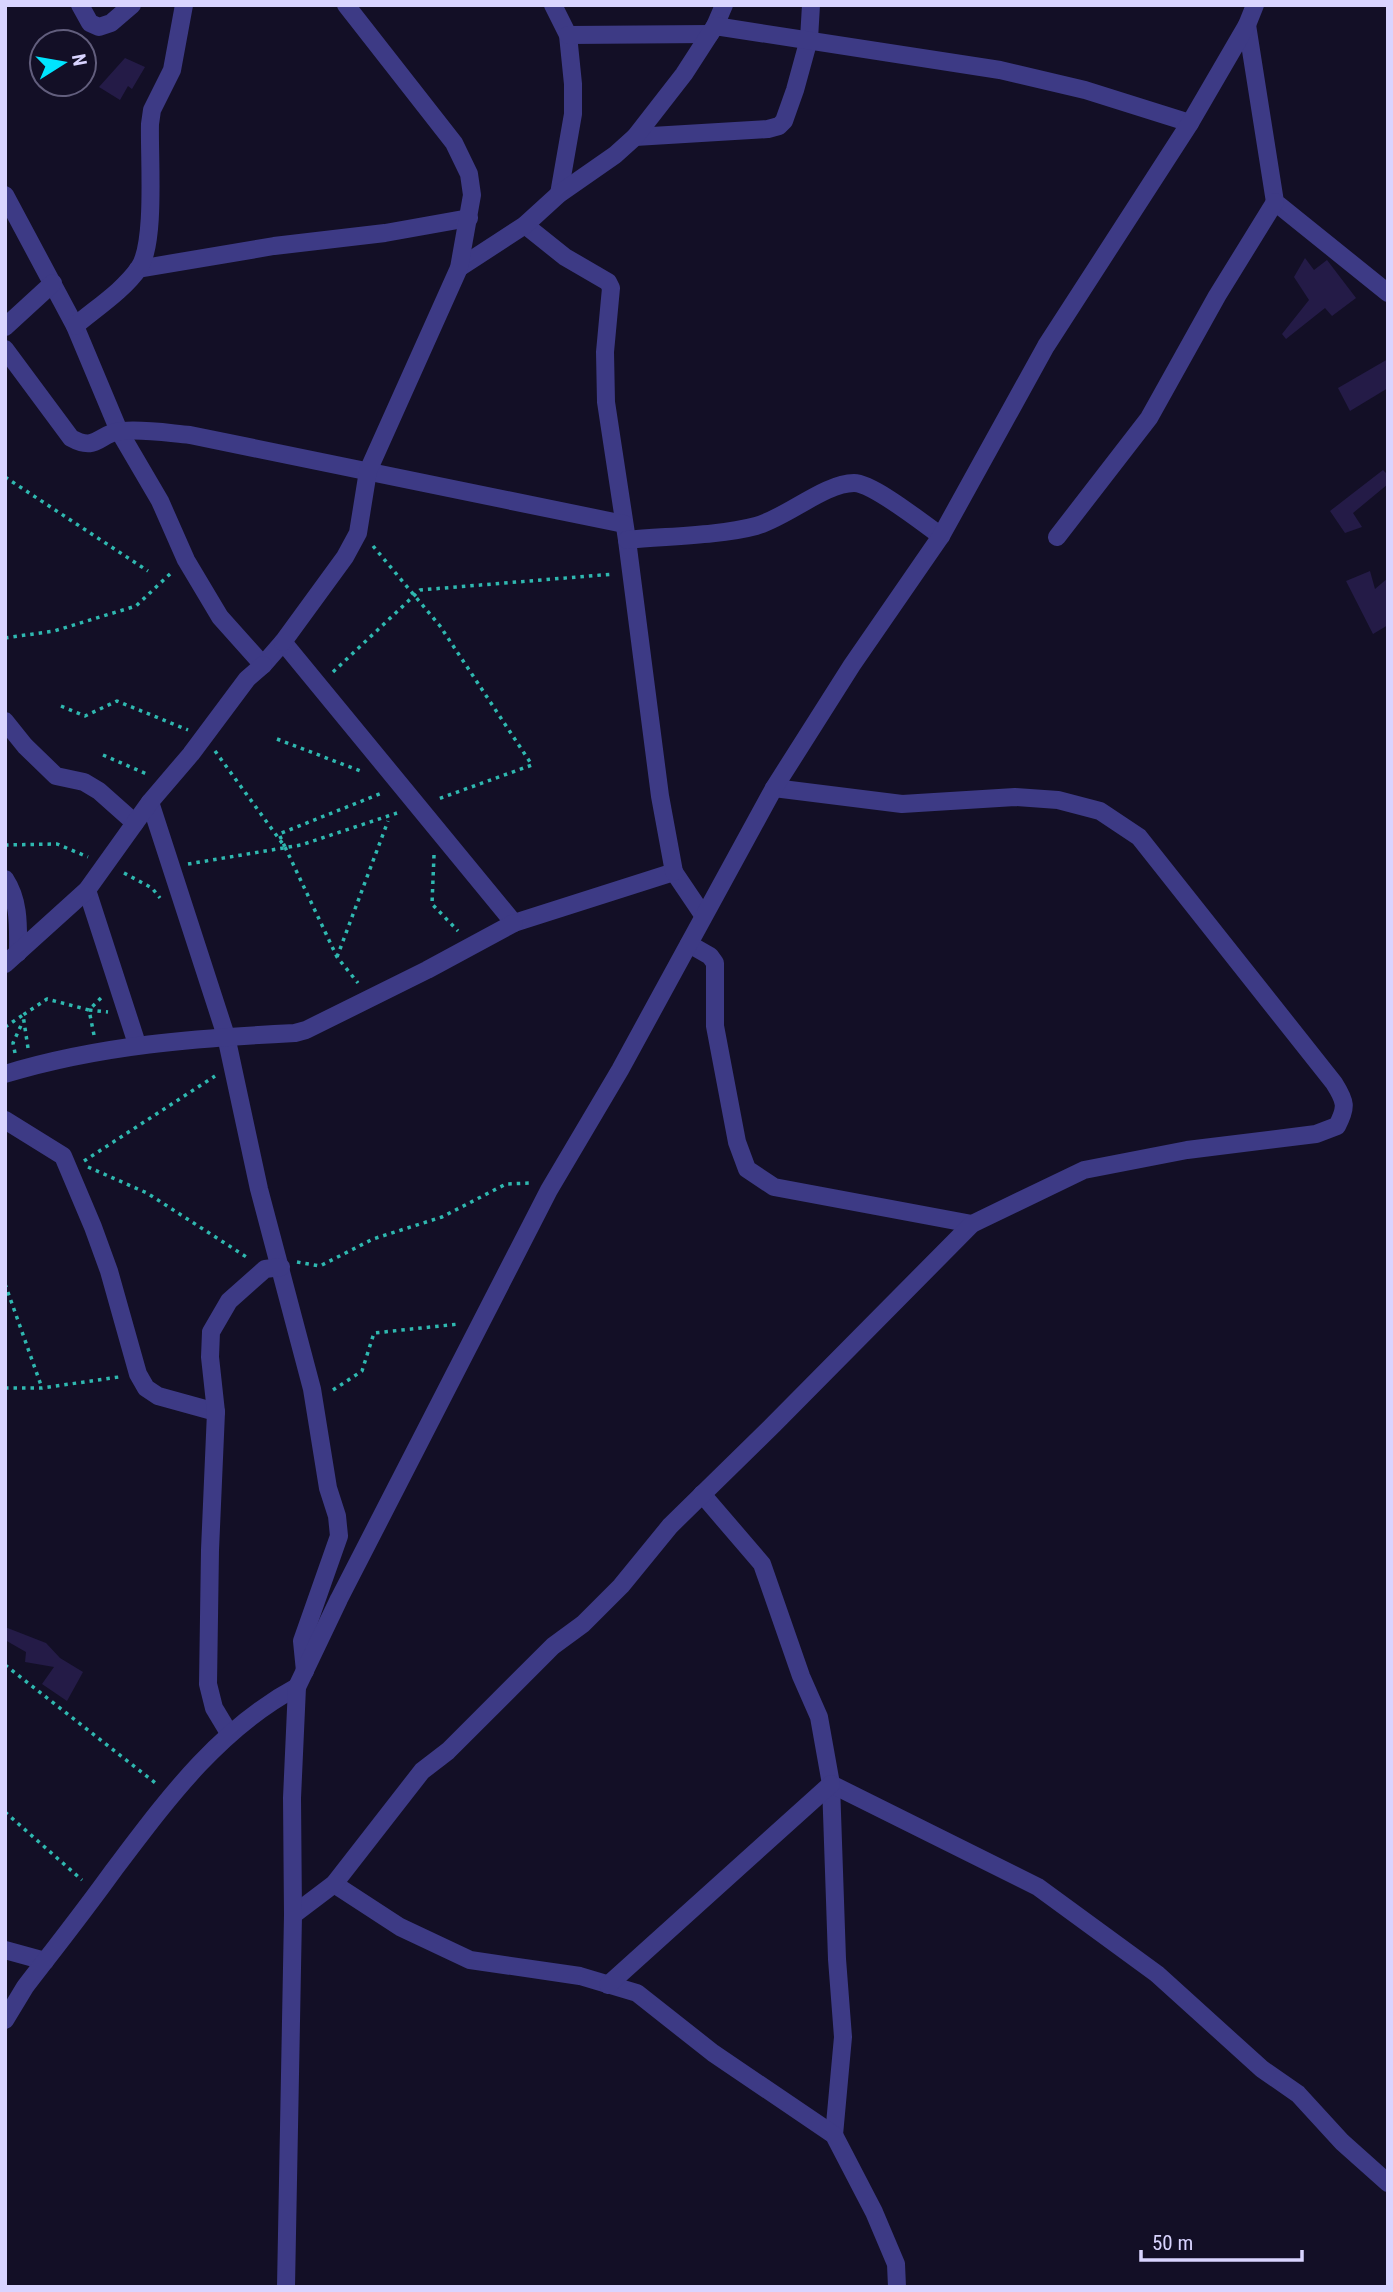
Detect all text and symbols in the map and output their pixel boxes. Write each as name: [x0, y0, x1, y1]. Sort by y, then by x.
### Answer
north arrow: [28, 28, 98, 98]
text: N: [67, 52, 92, 68]
scale bar: [1141, 2218, 1302, 2262]
text: 50 m: [1152, 2231, 1193, 2255]

